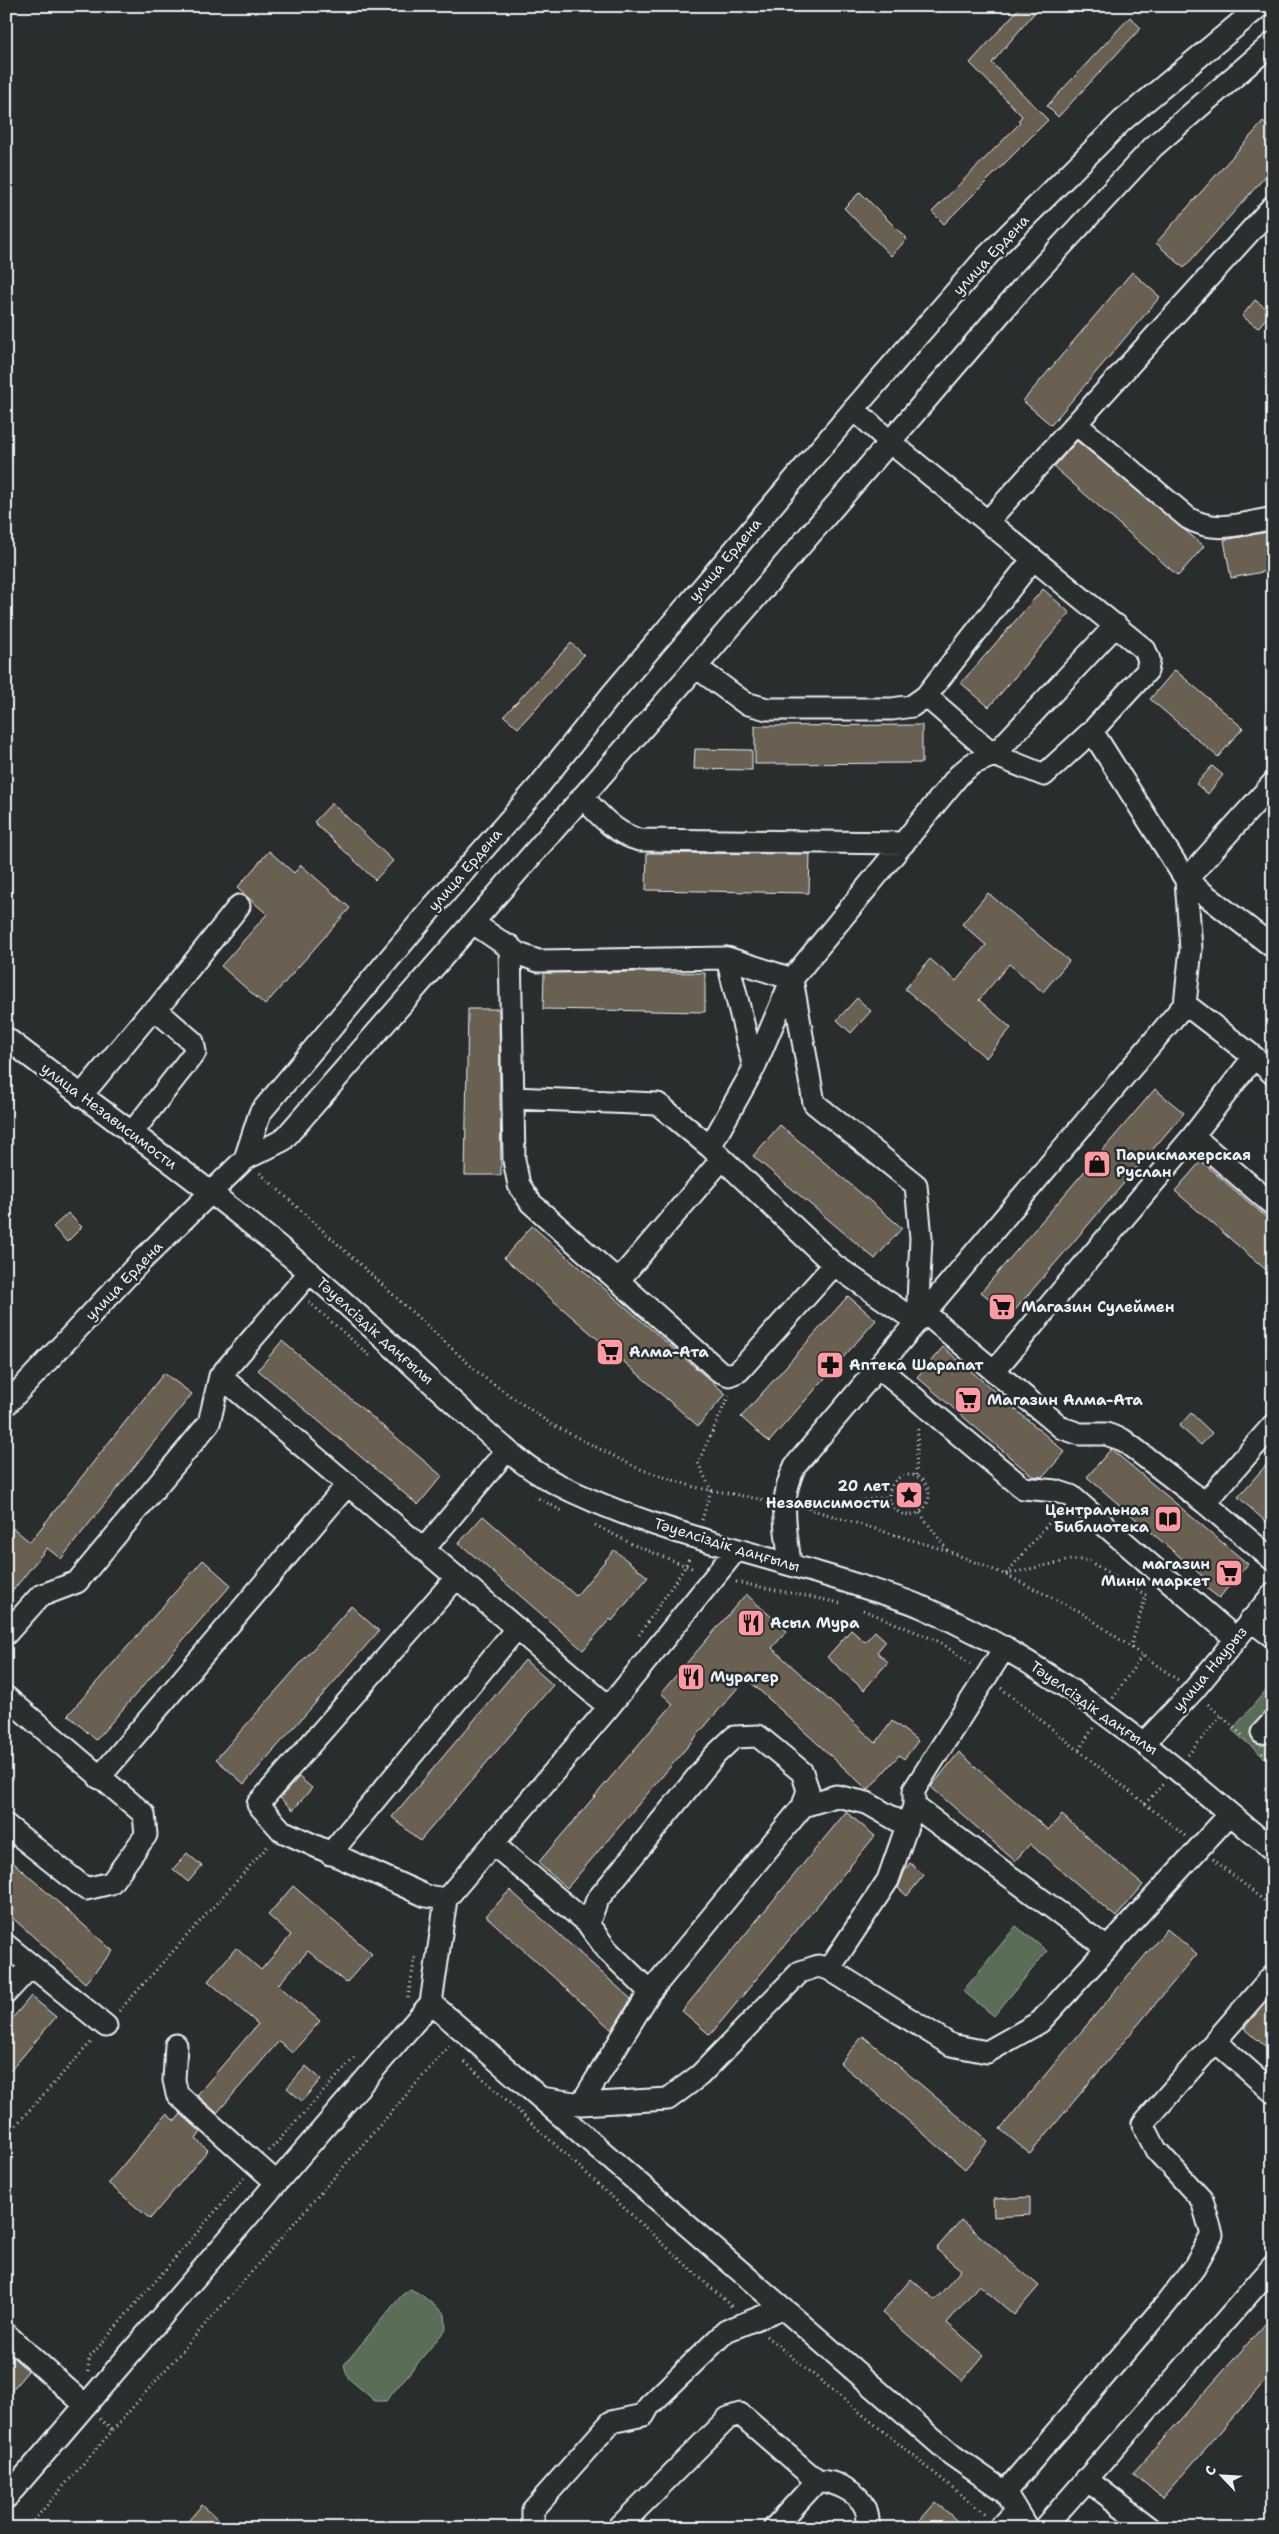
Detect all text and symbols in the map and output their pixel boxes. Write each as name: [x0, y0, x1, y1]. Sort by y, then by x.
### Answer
street label: улица Ердена: [948, 210, 1034, 300]
street label: улица Ердена: [684, 514, 766, 606]
street label: улица Ердена: [424, 824, 507, 916]
street label: улица Независимости: [37, 1058, 181, 1174]
place label: Парикмахерская Руслан: [1116, 1145, 1251, 1182]
shop icon: Парикмахерская Руслан: [1082, 1149, 1112, 1179]
street label: улица Ердена: [81, 1236, 168, 1325]
street label: Тәуелсіздік даңғылы: [312, 1273, 438, 1389]
supermarket icon: Магазин Сулеймен: [987, 1292, 1017, 1322]
place label: Магазин Сулеймен: [1021, 1297, 1174, 1317]
supermarket icon: Алма-Ата: [595, 1337, 625, 1367]
place label: Алма-Ата: [629, 1342, 710, 1362]
pharmacy icon: Аптека Шарапат: [815, 1350, 845, 1380]
place label: Аптека Шарапат: [849, 1355, 984, 1375]
supermarket icon: Магазин Алма-Ата: [953, 1385, 983, 1415]
place label: Магазин Алма-Ата: [987, 1390, 1144, 1410]
place label: 20 лет Независимости: [766, 1476, 891, 1513]
place icon: 20 лет Независимости: [894, 1480, 924, 1510]
place label: Центральная Библиотека: [1045, 1500, 1150, 1537]
library icon: Центральная Библиотека: [1153, 1504, 1183, 1534]
street label: Тәуелсіздік даңғылы: [652, 1513, 802, 1577]
place label: магазин Мини маркет: [1101, 1554, 1210, 1591]
supermarket icon: магазин Мини маркет: [1214, 1558, 1244, 1588]
restaurant icon: Асыл Мура: [736, 1608, 766, 1638]
place label: Асыл Мура: [770, 1613, 860, 1633]
street label: улица Наурыз: [1168, 1622, 1252, 1716]
street label: Тәуелсіздік даңғылы: [1026, 1656, 1162, 1760]
restaurant icon: Мурагер: [676, 1662, 706, 1692]
place label: Мурагер: [710, 1667, 779, 1687]
north arrow: [1196, 2452, 1246, 2502]
text: С: [1200, 2463, 1220, 2478]

